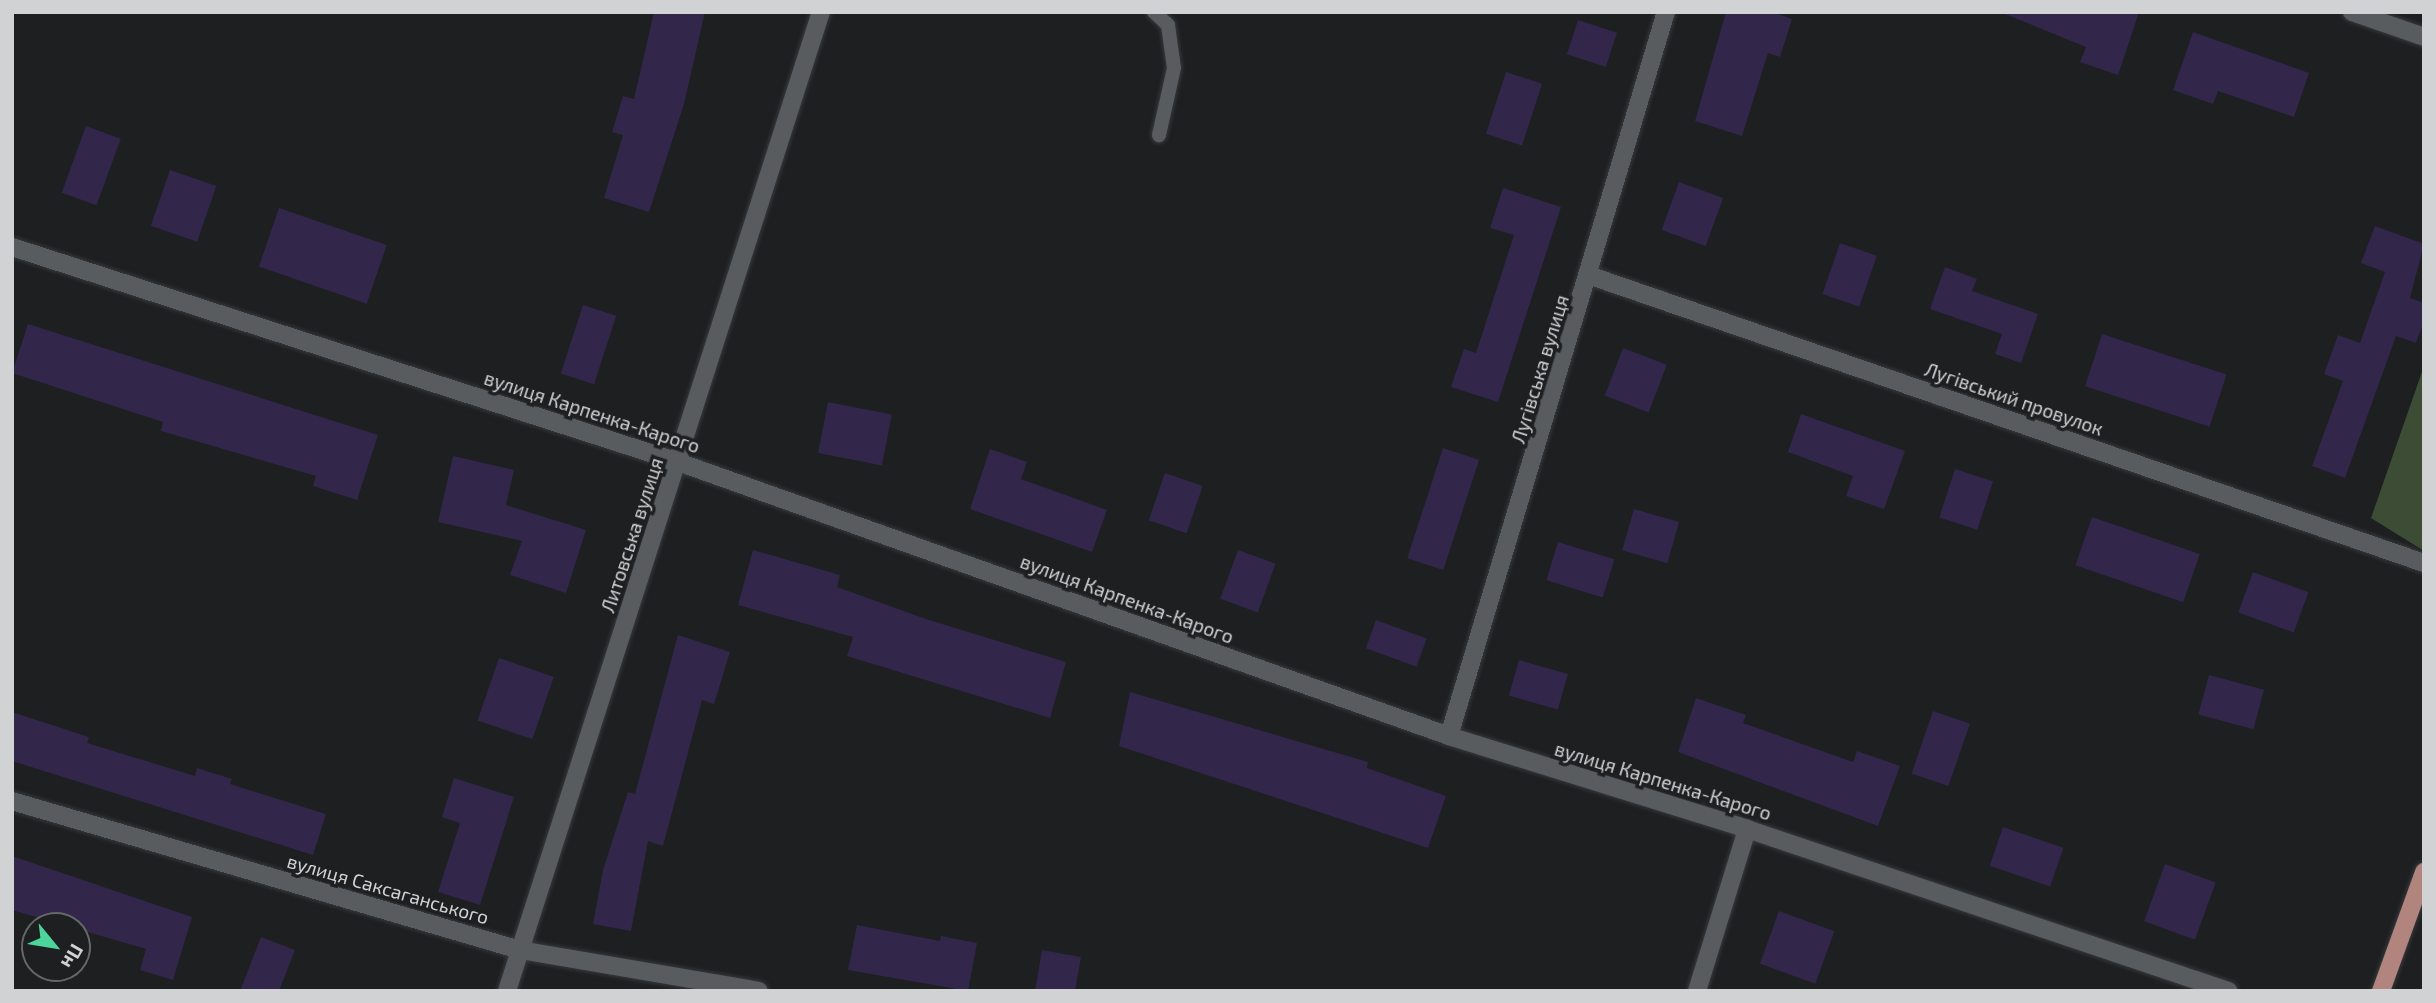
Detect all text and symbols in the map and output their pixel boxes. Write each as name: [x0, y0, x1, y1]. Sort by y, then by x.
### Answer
street label: Лугівська вулиця: [1507, 292, 1573, 446]
street label: Лугівський провулок: [1922, 358, 2106, 440]
street label: вулиця Карпенка-Карого: [481, 366, 703, 458]
street label: Литовська вулиця: [596, 455, 668, 615]
street label: вулиця Карпенка-Карого: [1017, 550, 1237, 648]
street label: вулиця Карпенка-Карого: [1552, 737, 1774, 825]
street label: вулиця Саксаганського: [285, 849, 491, 929]
north arrow: [21, 912, 91, 982]
text: Пн: [57, 940, 89, 973]

